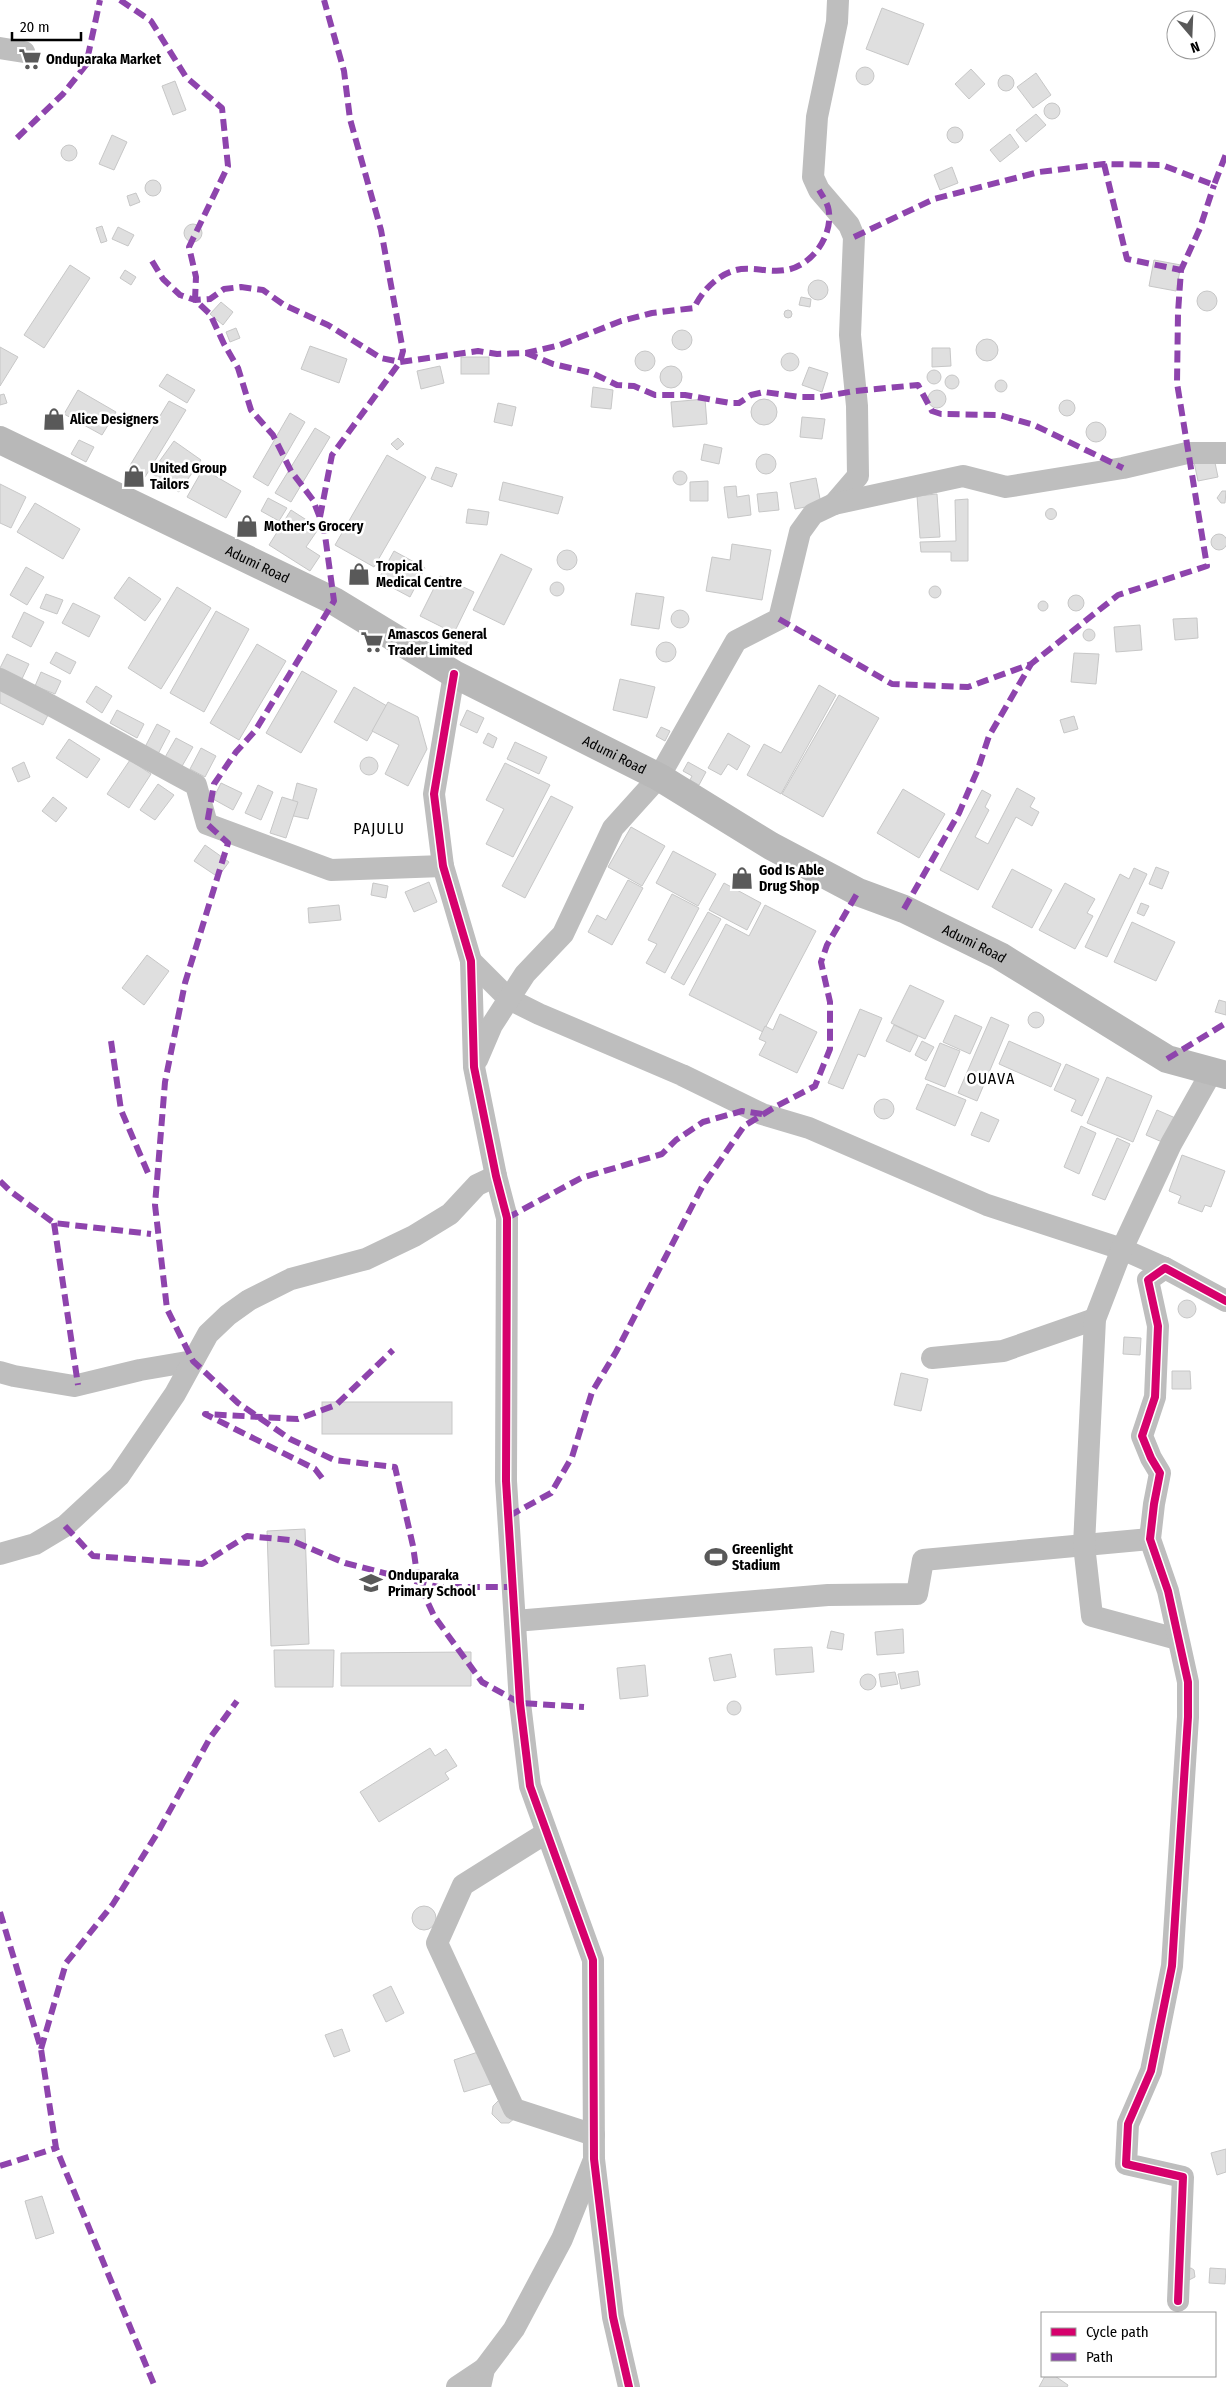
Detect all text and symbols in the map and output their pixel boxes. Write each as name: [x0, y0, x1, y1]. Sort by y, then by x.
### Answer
scale bar: [12, 10, 81, 42]
north arrow: [1166, 10, 1216, 60]
text: 20 m: [20, 18, 50, 36]
text: N: [1188, 37, 1202, 56]
supermarket icon: Onduparaka Market: [17, 46, 43, 72]
place label: Onduparaka Market: [46, 51, 162, 68]
shop icon: Alice Designers: [41, 406, 67, 432]
place label: Alice Designers: [69, 411, 159, 428]
place label: United Group Tailors: [150, 460, 227, 493]
shop icon: United Group Tailors: [121, 463, 147, 489]
shop icon: Mother's Grocery: [234, 513, 260, 539]
place label: Mother's Grocery: [264, 518, 364, 535]
street label: Adumi Road: [223, 542, 292, 587]
place label: Tropical Medical Centre: [376, 558, 462, 591]
shop icon: Tropical Medical Centre: [346, 561, 372, 587]
place label: Amascos General Trader Limited: [387, 626, 487, 659]
supermarket icon: Amascos General Trader Limited: [359, 629, 385, 655]
street label: Adumi Road: [580, 732, 649, 778]
district label: PAJULU: [353, 819, 405, 838]
place label: God Is Able Drug Shop: [759, 862, 824, 895]
shop icon: God Is Able Drug Shop: [729, 865, 755, 891]
street label: Adumi Road: [939, 921, 1009, 967]
district label: OUAVA: [967, 1069, 1015, 1088]
place label: Greenlight Stadium: [732, 1541, 794, 1574]
sports icon: Greenlight Stadium: [703, 1544, 729, 1570]
place label: Onduparaka Primary School: [388, 1567, 476, 1600]
school or university icon: Onduparaka Primary School: [358, 1570, 384, 1596]
legend: [1041, 2312, 1216, 2377]
text: Cycle path: [1086, 2323, 1149, 2341]
text: Path: [1086, 2348, 1113, 2366]

